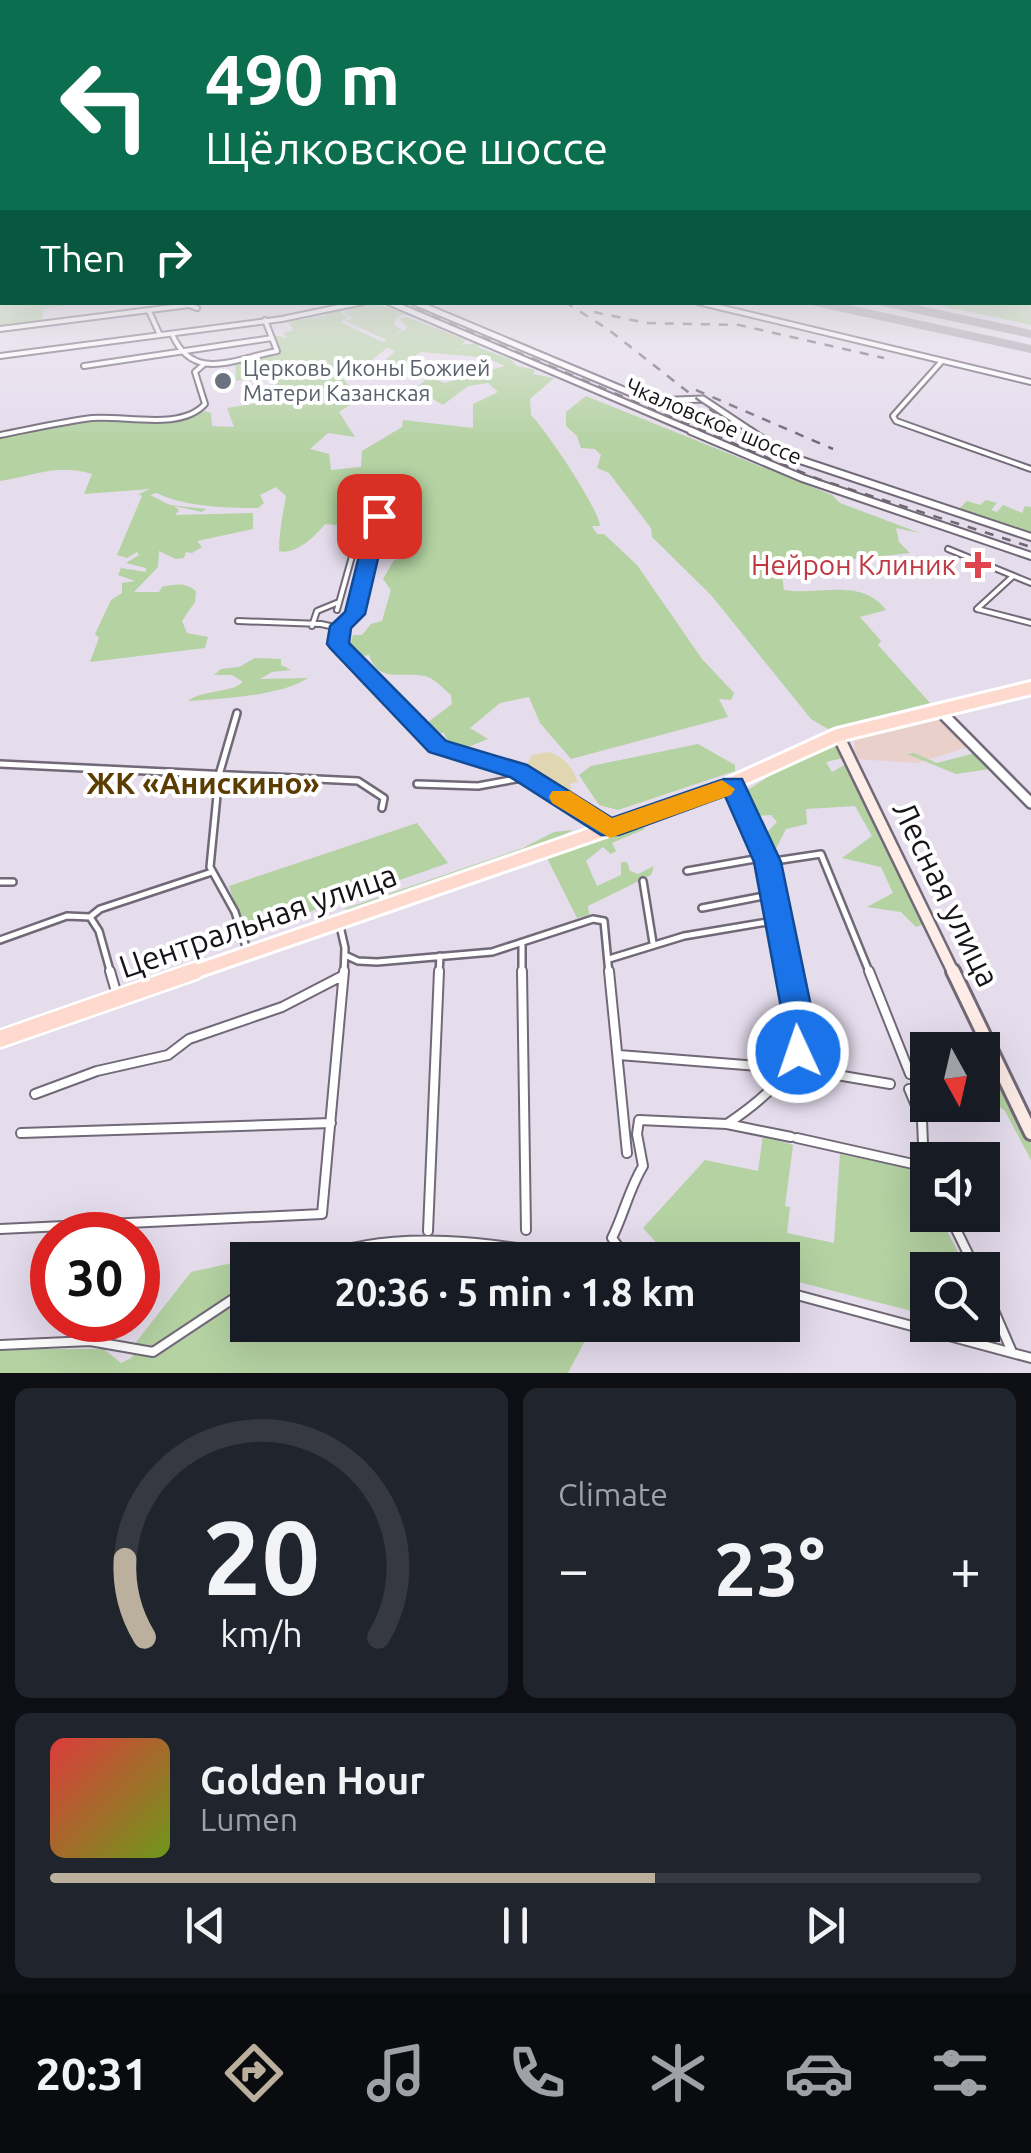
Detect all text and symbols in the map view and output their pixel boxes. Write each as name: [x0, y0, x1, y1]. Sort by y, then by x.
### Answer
icon: left: [40, 40, 170, 170]
text: 490 m: [205, 40, 400, 118]
text: Щёлковское шоссе: [205, 122, 608, 173]
icon: right: [146, 230, 201, 285]
text: Then: [40, 237, 126, 279]
place label: Церковь Иконы Божией Матери Казанская: [243, 355, 490, 405]
marker: Церковь Иконы Божией Матери Казанская: [212, 370, 234, 392]
street label: Чкаловское шоссе: [623, 372, 806, 469]
pin: [337, 474, 422, 559]
icon: arrive: [352, 489, 407, 544]
place label: Нейрон Клиник: [751, 549, 956, 580]
marker: Нейрон Клиник: [965, 552, 991, 578]
district label: ЖК «Анискино»: [87, 766, 320, 800]
street label: Лесная улица: [886, 795, 1007, 992]
street label: Центральная улица: [114, 856, 401, 984]
position arrow: [746, 1000, 850, 1104]
north arrow: [910, 1032, 1000, 1122]
map controls: [910, 1032, 1000, 1342]
button: sound: [910, 1142, 1000, 1232]
speed limit sign: 30: [30, 1212, 160, 1342]
button: search: [910, 1252, 1000, 1342]
text: 20:36 · 5 min · 1.8 km: [334, 1271, 696, 1313]
text: Climate: [558, 1476, 668, 1512]
text: 20: [203, 1498, 320, 1615]
text: 23°: [714, 1526, 825, 1610]
text: −: [558, 1538, 589, 1599]
text: +: [950, 1538, 981, 1599]
text: km/h: [220, 1614, 303, 1654]
text: Golden Hour: [200, 1759, 425, 1801]
text: Lumen: [200, 1801, 298, 1837]
icon: previous: [178, 1898, 233, 1953]
icon: pause: [488, 1898, 543, 1953]
icon: next: [798, 1898, 853, 1953]
icon: directions: [219, 2038, 289, 2108]
icon: music: [361, 2038, 431, 2108]
icon: phone: [502, 2038, 572, 2108]
icon: climate: [643, 2038, 713, 2108]
icon: car: [784, 2038, 854, 2108]
icon: filters: [925, 2038, 995, 2108]
text: 20:31: [36, 2048, 148, 2099]

